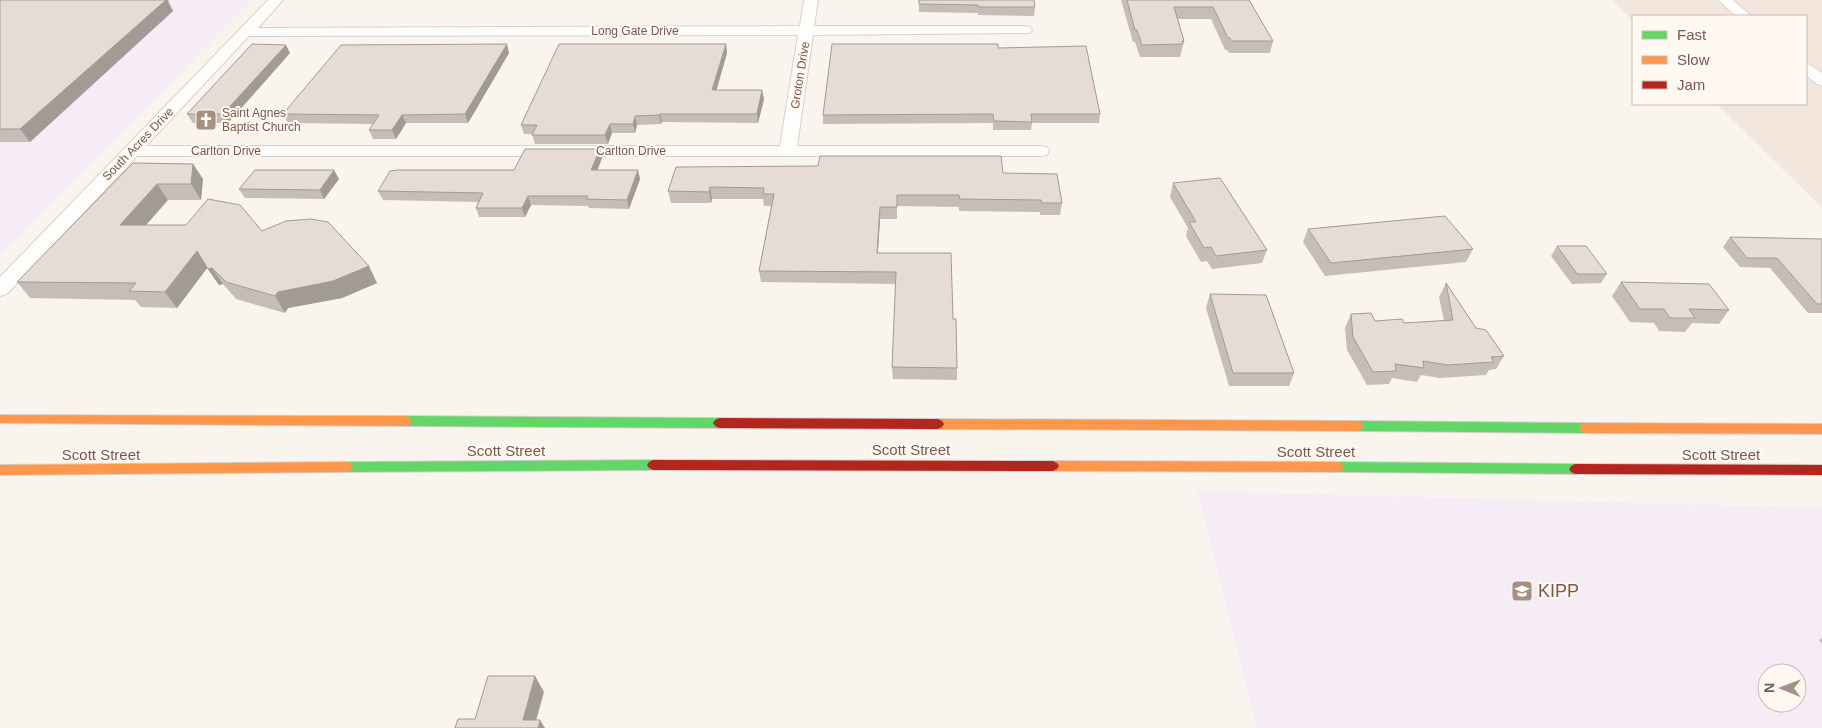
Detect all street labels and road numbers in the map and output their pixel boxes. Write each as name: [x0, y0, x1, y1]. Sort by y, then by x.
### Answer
street label: Long Gate Drive: [591, 24, 679, 38]
street label: Groton Drive: [788, 40, 812, 110]
street label: South Acres Drive: [100, 104, 177, 183]
street label: Carlton Drive: [191, 144, 261, 158]
street label: Carlton Drive: [596, 144, 666, 158]
street label: Scott Street: [872, 441, 951, 458]
street label: Scott Street: [467, 442, 546, 459]
street label: Scott Street: [1277, 443, 1356, 460]
street label: Scott Street: [62, 446, 141, 463]
street label: Scott Street: [1682, 446, 1761, 463]

